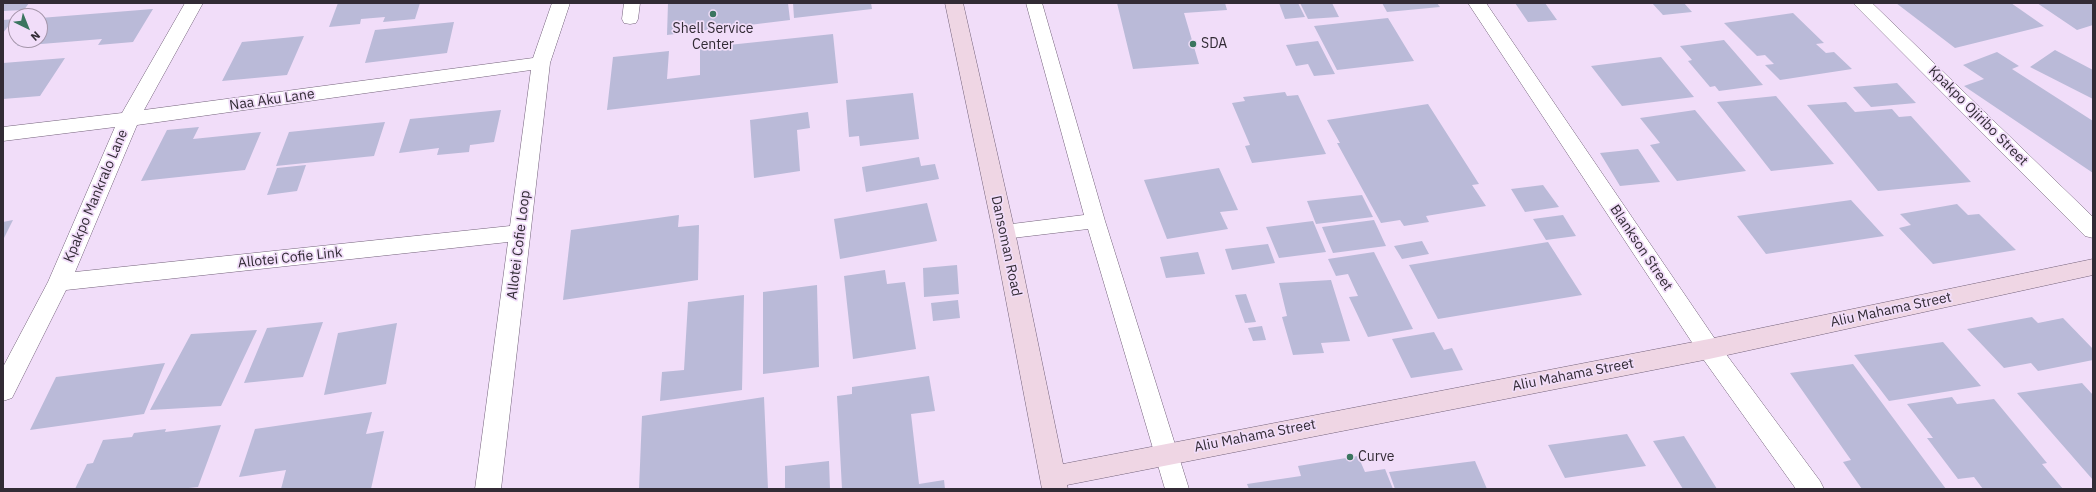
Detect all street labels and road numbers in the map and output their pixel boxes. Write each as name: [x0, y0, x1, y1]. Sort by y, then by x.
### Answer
street label: Kpakpo Ojiribo Street: [1925, 63, 2031, 169]
street label: Naa Aku Lane: [228, 86, 316, 114]
street label: Kpakpo Mankralo Lane: [60, 127, 132, 265]
street label: Allotei Cofie Loop: [504, 190, 534, 300]
street label: Dansoman Road: [987, 194, 1025, 298]
street label: Blankson Street: [1606, 202, 1676, 294]
street label: Allotei Cofie Link: [237, 244, 343, 272]
street label: Aliu Mahama Street: [1829, 289, 1953, 331]
street label: Aliu Mahama Street: [1511, 355, 1635, 395]
street label: Aliu Mahama Street: [1193, 416, 1317, 456]

